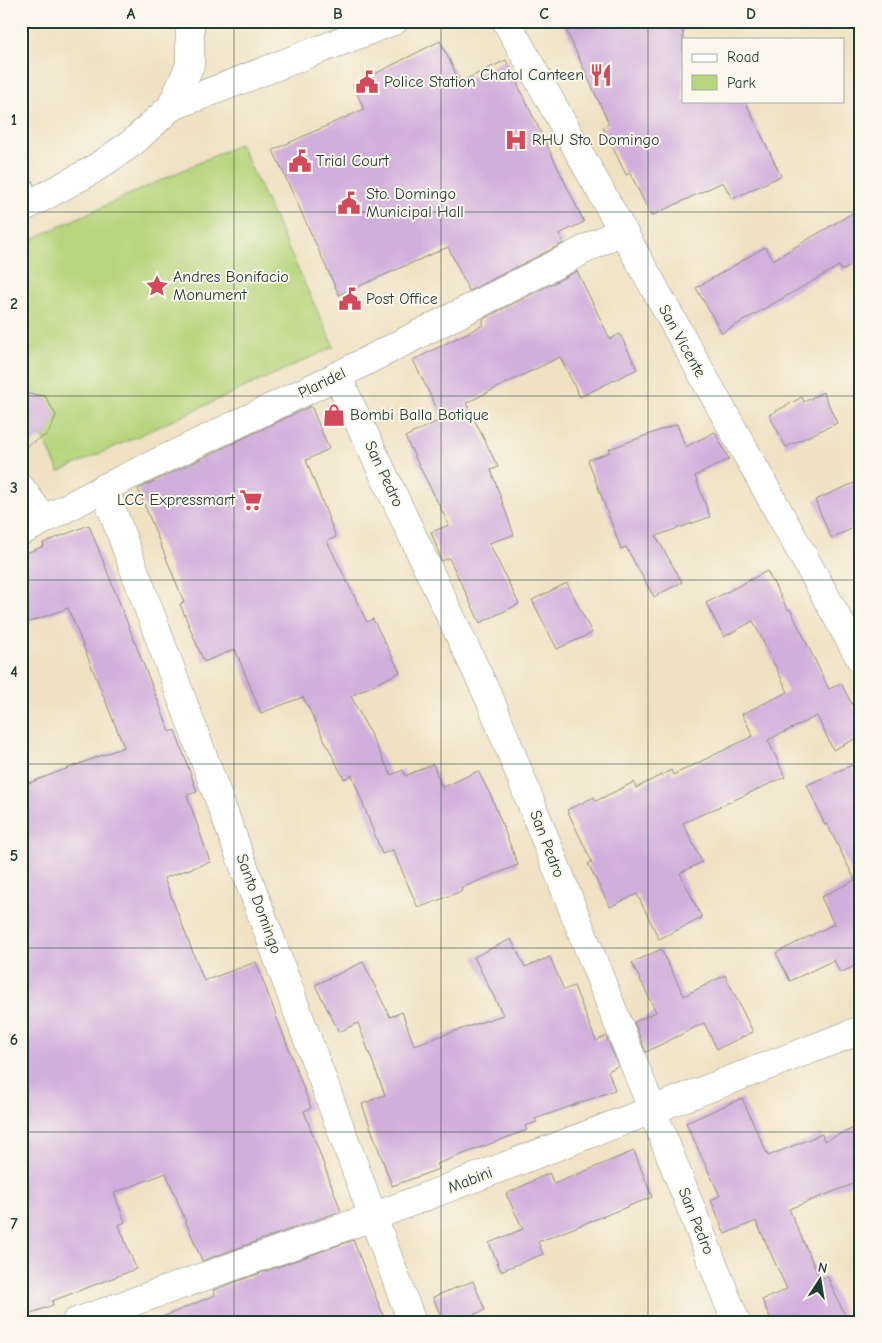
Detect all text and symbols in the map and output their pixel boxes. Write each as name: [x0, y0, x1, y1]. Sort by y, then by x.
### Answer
text: A: [127, 5, 136, 23]
text: B: [333, 5, 343, 23]
text: C: [539, 5, 549, 23]
text: D: [746, 5, 756, 23]
legend: [682, 38, 844, 102]
text: Road: [727, 48, 759, 66]
restaurant icon: Chatol Canteen: [588, 62, 614, 88]
place label: Chatol Canteen: [480, 66, 584, 84]
public building icon: Police Station: [354, 69, 380, 95]
place label: Police Station: [384, 73, 476, 91]
text: Park: [727, 74, 756, 92]
text: 1: [11, 111, 17, 129]
hospital icon: RHU Sto. Domingo: [503, 127, 529, 153]
place label: RHU Sto. Domingo: [532, 131, 660, 149]
public building icon: Trial Court: [287, 148, 313, 174]
place label: Trial Court: [316, 152, 389, 170]
place label: Sto. Domingo Municipal Hall: [366, 185, 464, 221]
public building icon: Sto. Domingo Municipal Hall: [336, 190, 362, 216]
place label: Andres Bonifacio Monument: [173, 268, 289, 304]
place icon: Andres Bonifacio Monument: [144, 273, 170, 299]
public building icon: Post Office: [337, 286, 363, 312]
place label: Post Office: [366, 290, 438, 308]
text: 2: [10, 295, 18, 313]
street label: San Vicente: [655, 302, 709, 380]
street label: Plaridel: [295, 364, 349, 402]
shop icon: Bombi Balla Botique: [321, 402, 347, 428]
place label: Bombi Balla Botique: [350, 406, 489, 424]
street label: San Pedro: [361, 438, 407, 510]
text: 3: [10, 479, 18, 497]
supermarket icon: LCC Expressmart: [238, 487, 264, 513]
place label: LCC Expressmart: [117, 491, 235, 509]
text: 4: [10, 663, 18, 681]
street label: San Pedro: [526, 808, 568, 880]
text: 5: [10, 847, 18, 865]
street label: Santo Domingo: [233, 852, 285, 956]
text: 6: [10, 1031, 18, 1049]
street label: Mabini: [445, 1163, 495, 1197]
street label: San Pedro: [674, 1185, 718, 1257]
text: 7: [10, 1215, 18, 1233]
north arrow: [794, 1256, 844, 1306]
text: N: [816, 1259, 829, 1277]

